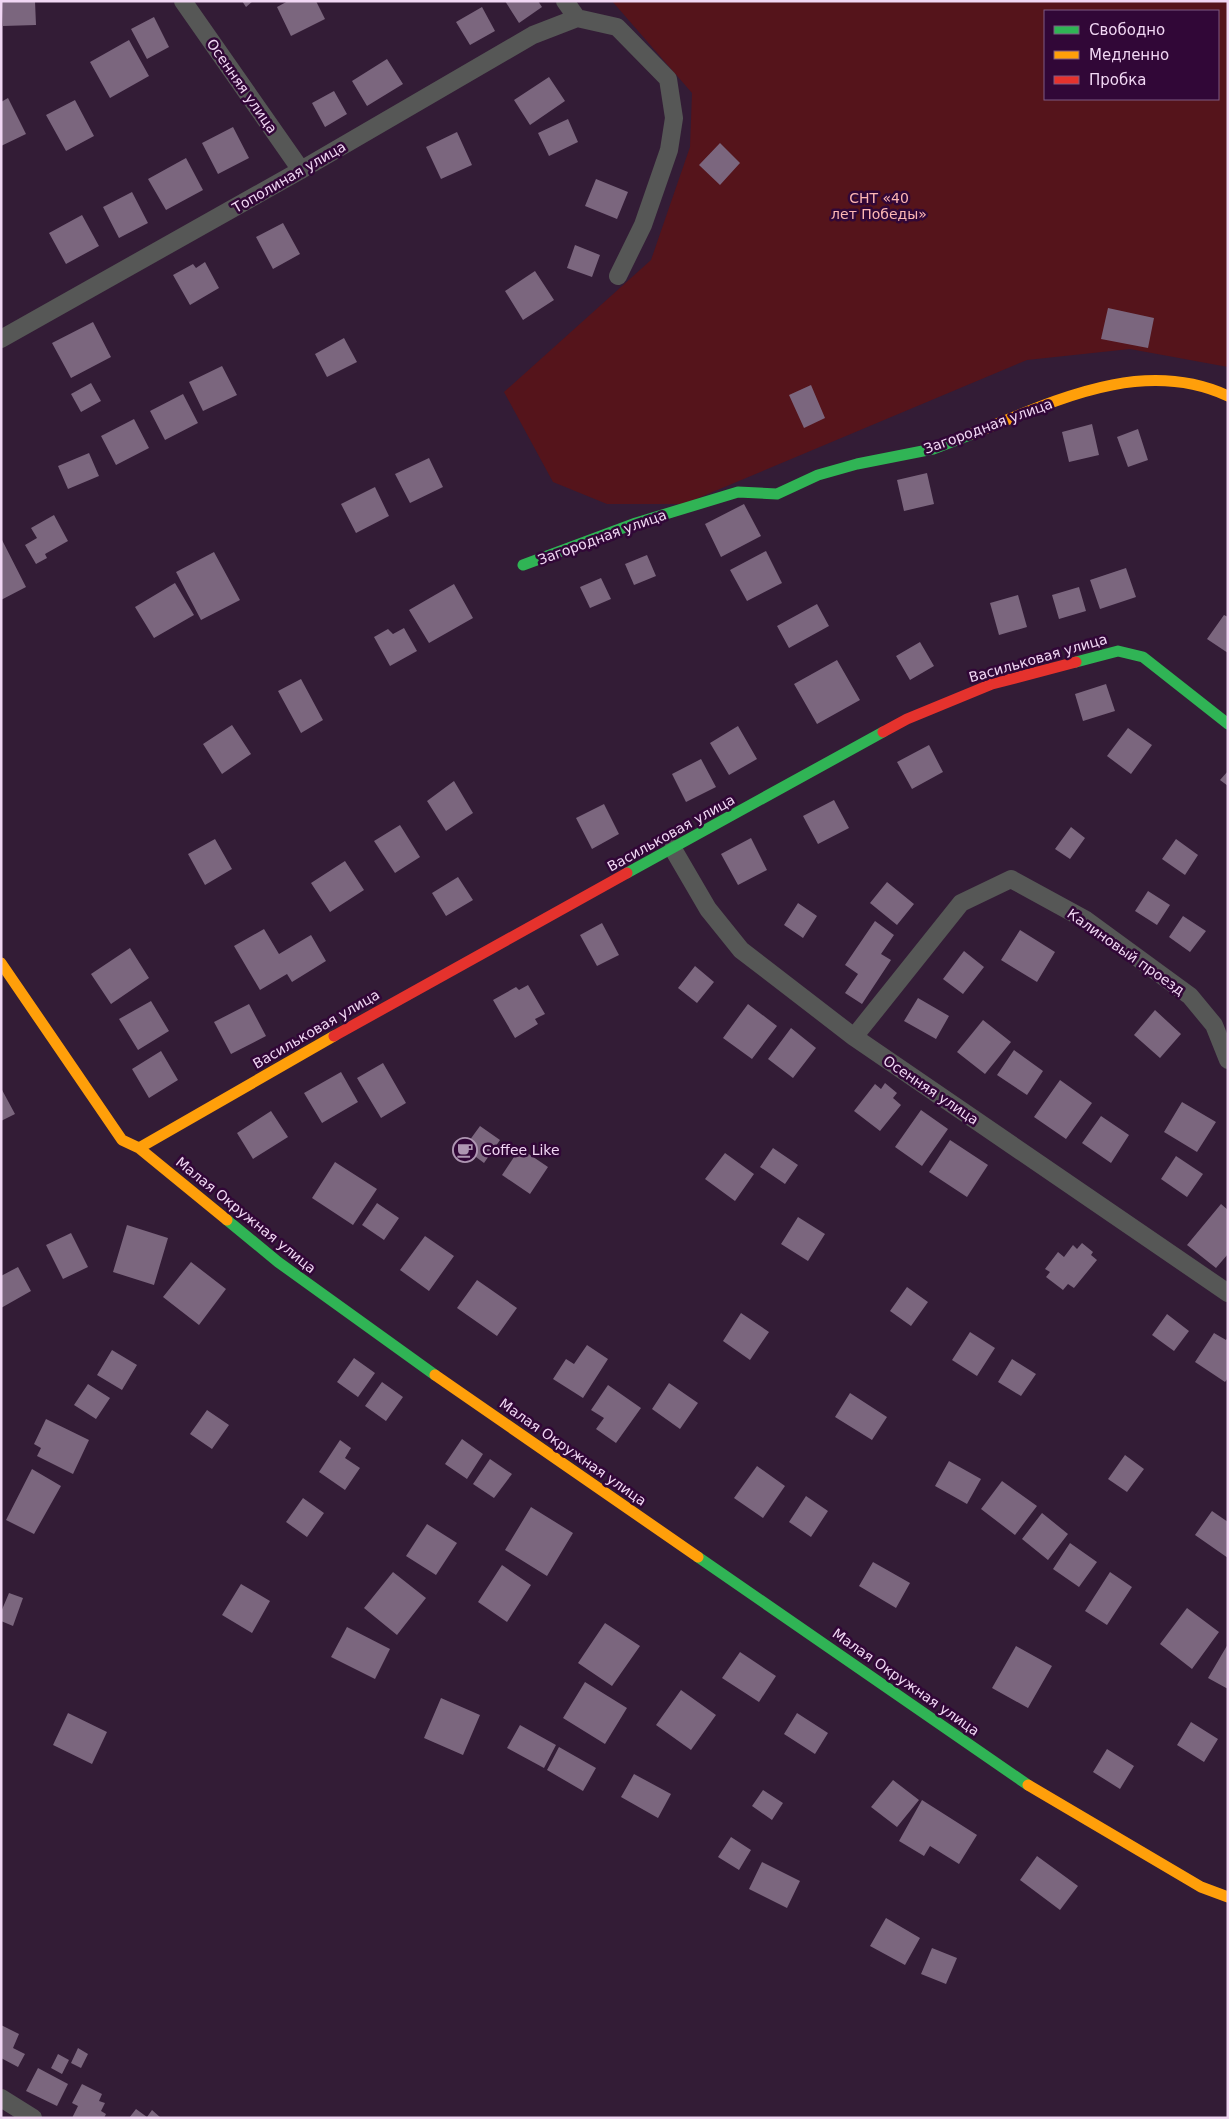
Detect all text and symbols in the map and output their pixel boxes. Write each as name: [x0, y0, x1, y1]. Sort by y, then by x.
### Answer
legend: [1044, 10, 1219, 100]
text: Свободно: [1089, 21, 1165, 39]
street label: Осенняя улица: [204, 36, 280, 136]
text: Медленно: [1089, 46, 1169, 64]
text: Пробка: [1089, 71, 1146, 89]
street label: Тополиная улица: [229, 138, 348, 216]
park label: СНТ «40 лет Победы»: [831, 190, 927, 222]
street label: Загородная улица: [922, 395, 1054, 457]
street label: Загородная улица: [536, 506, 668, 568]
street label: Васильковая улица: [967, 631, 1109, 685]
street label: Васильковая улица: [604, 791, 738, 875]
street label: Калиновый проезд: [1064, 905, 1188, 999]
street label: Васильковая улица: [250, 986, 382, 1072]
street label: Осенняя улица: [880, 1052, 982, 1128]
cafe icon: Coffee Like: [452, 1137, 478, 1163]
place label: Coffee Like: [482, 1142, 560, 1158]
street label: Малая Окружная улица: [173, 1154, 319, 1276]
street label: Малая Окружная улица: [497, 1395, 649, 1509]
street label: Малая Окружная улица: [830, 1625, 982, 1739]

